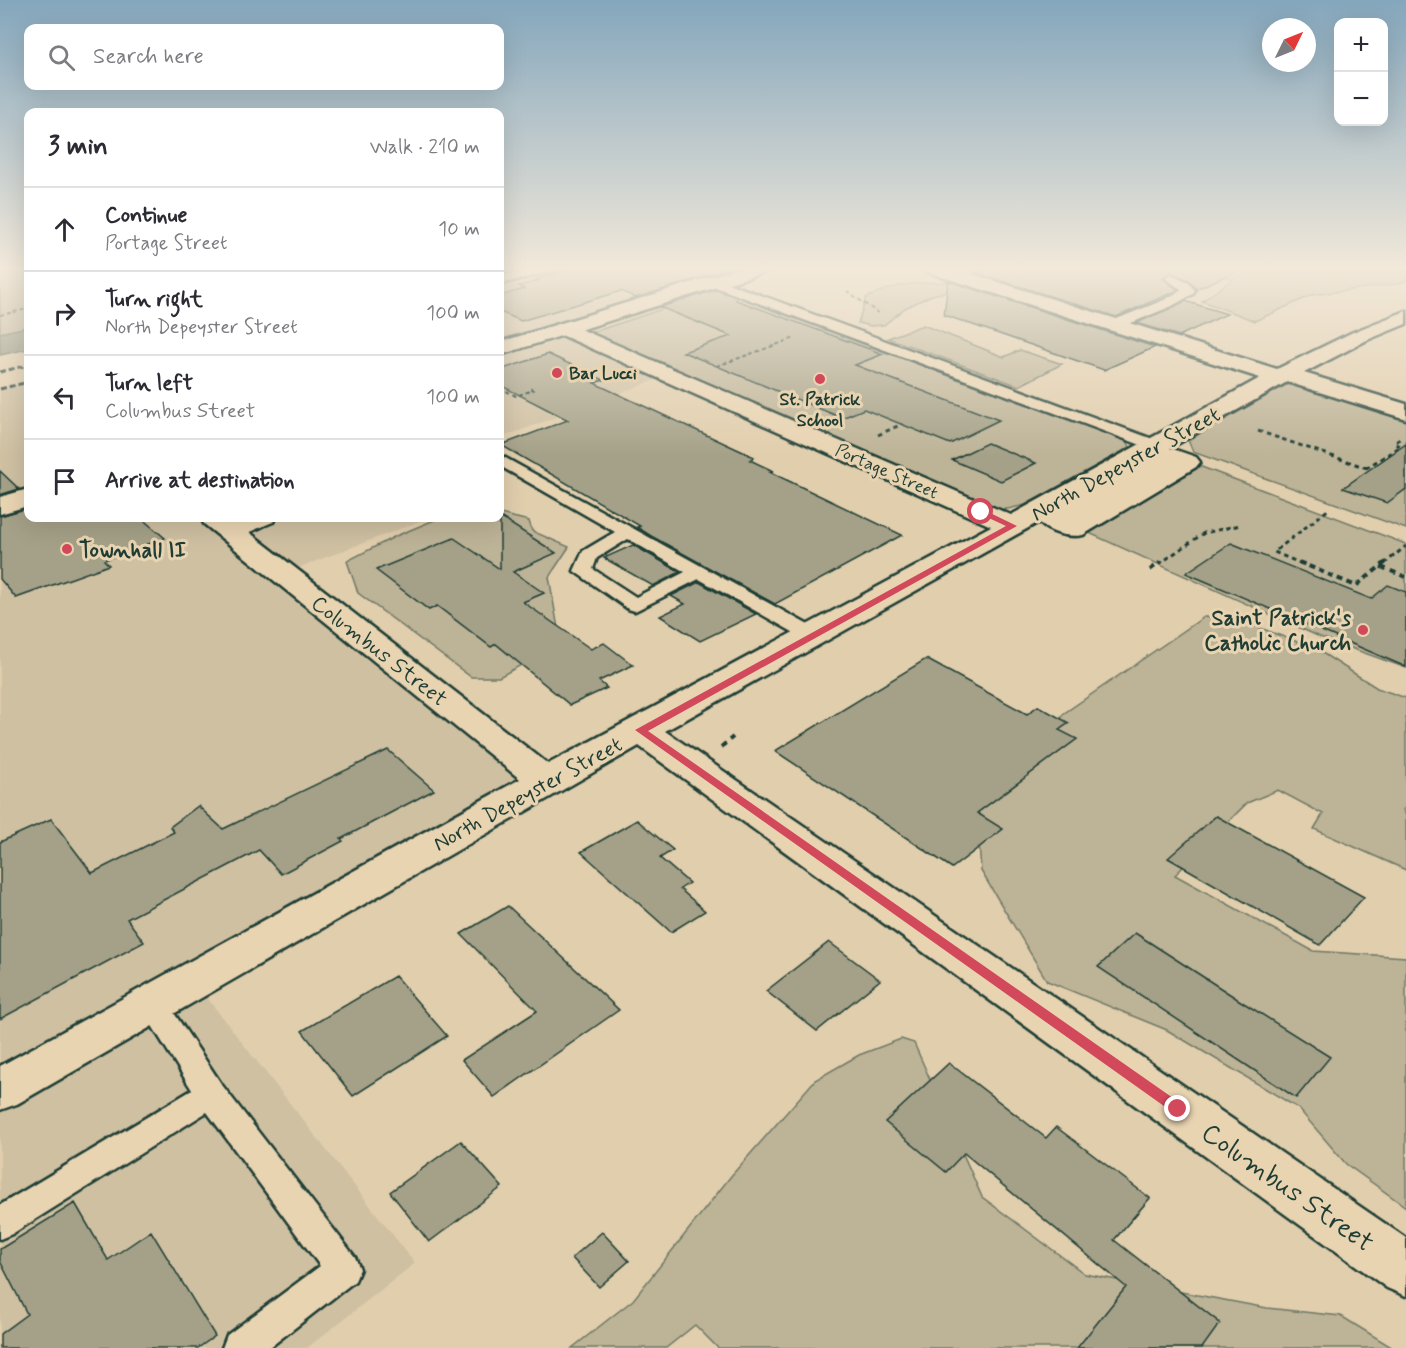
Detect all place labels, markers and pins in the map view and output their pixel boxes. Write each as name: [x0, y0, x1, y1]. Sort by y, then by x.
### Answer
place label: Bar Lucci: [569, 362, 637, 386]
marker: Bar Lucci: [550, 366, 564, 380]
marker: St. Patrick School: [813, 372, 827, 386]
place label: St. Patrick School: [780, 388, 861, 433]
place label: Townhall II: [79, 537, 186, 565]
marker: Townhall II: [60, 542, 74, 556]
place label: Saint Patrick's Catholic Church: [1204, 605, 1351, 658]
marker: Saint Patrick's Catholic Church: [1356, 623, 1370, 637]

